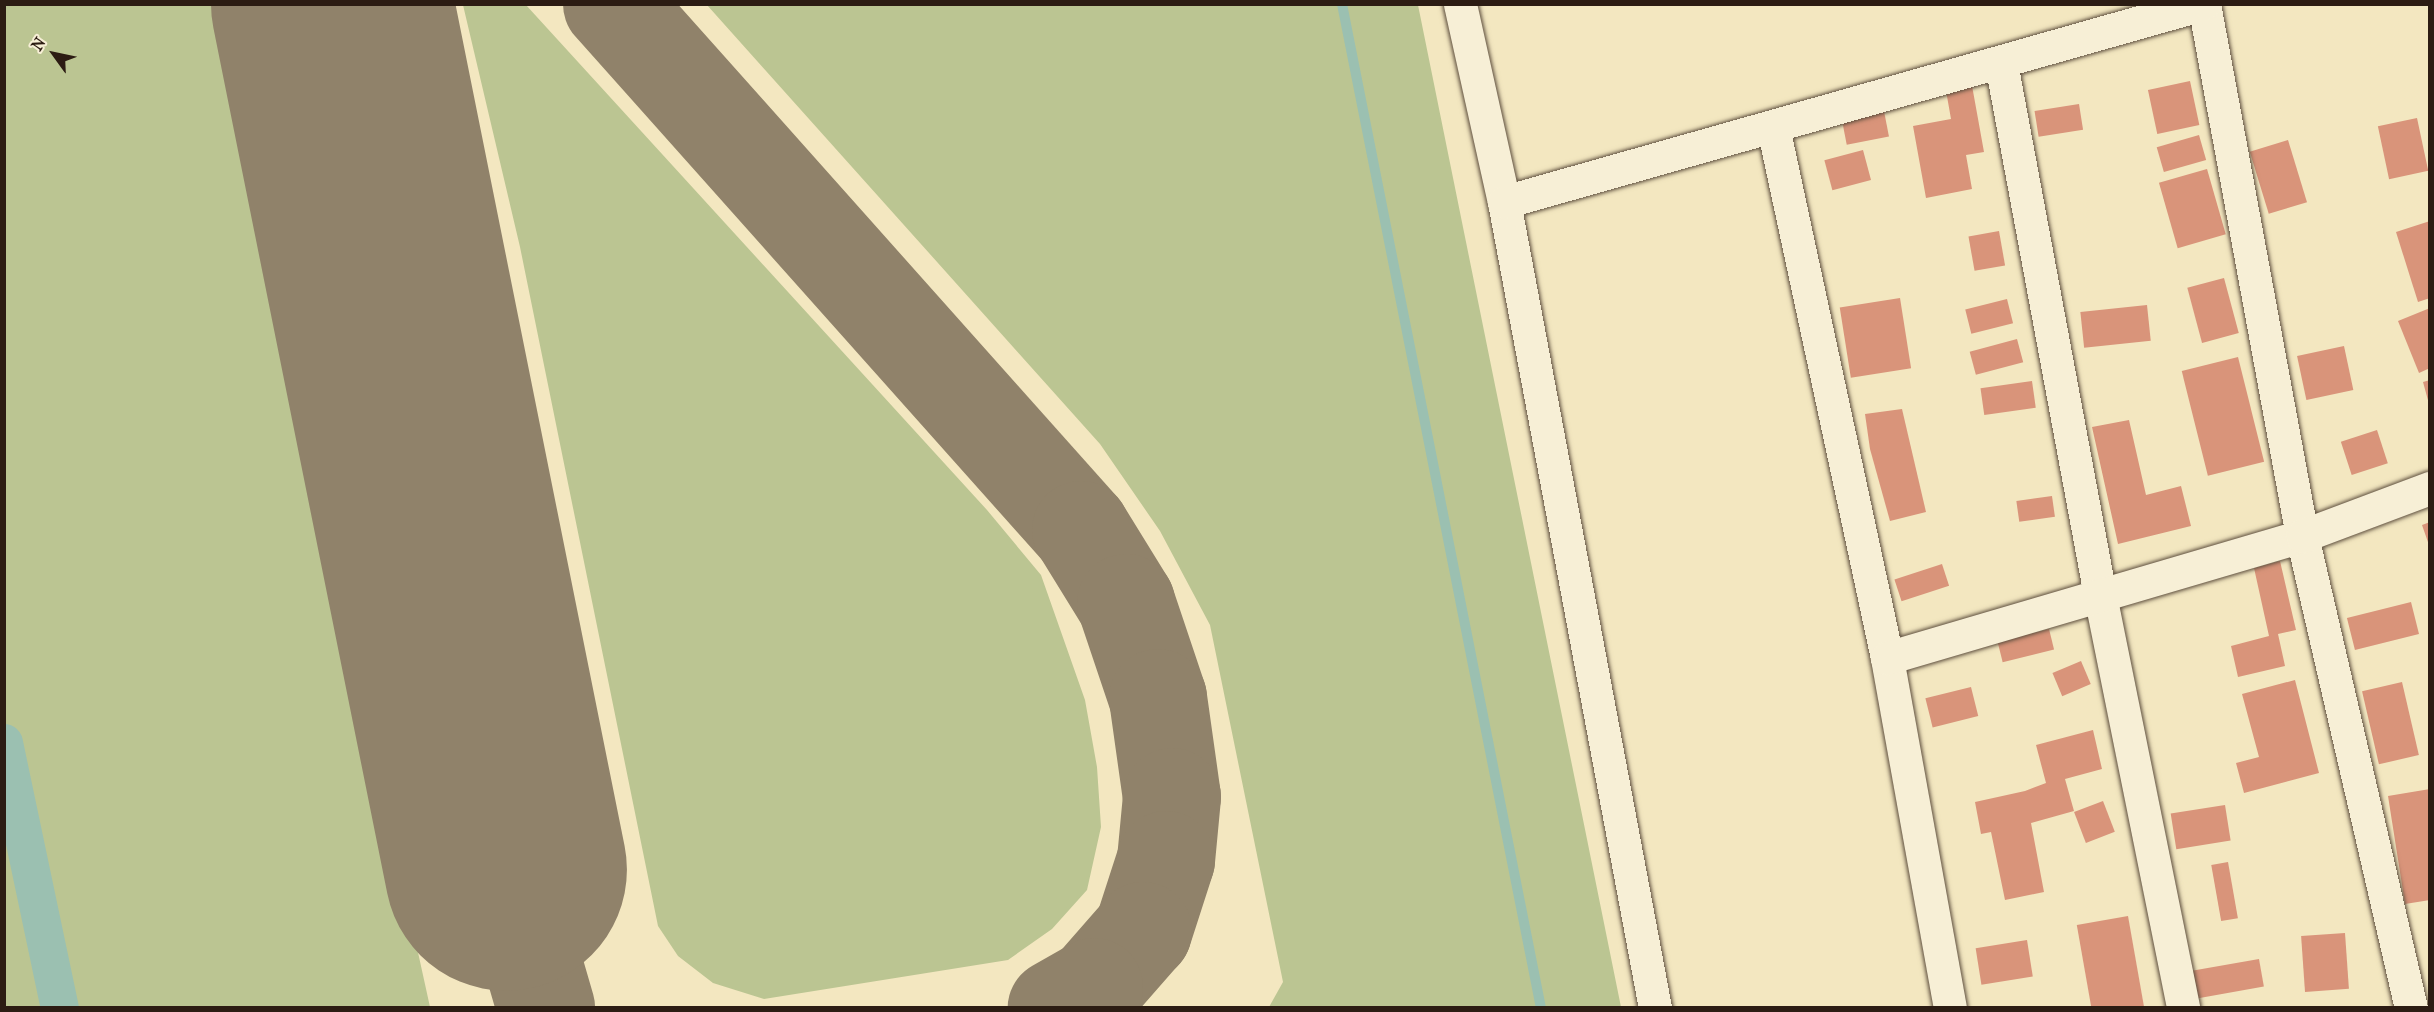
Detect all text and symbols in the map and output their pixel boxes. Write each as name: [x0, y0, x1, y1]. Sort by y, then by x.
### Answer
north arrow: [24, 24, 84, 84]
text: N: [27, 34, 50, 54]

